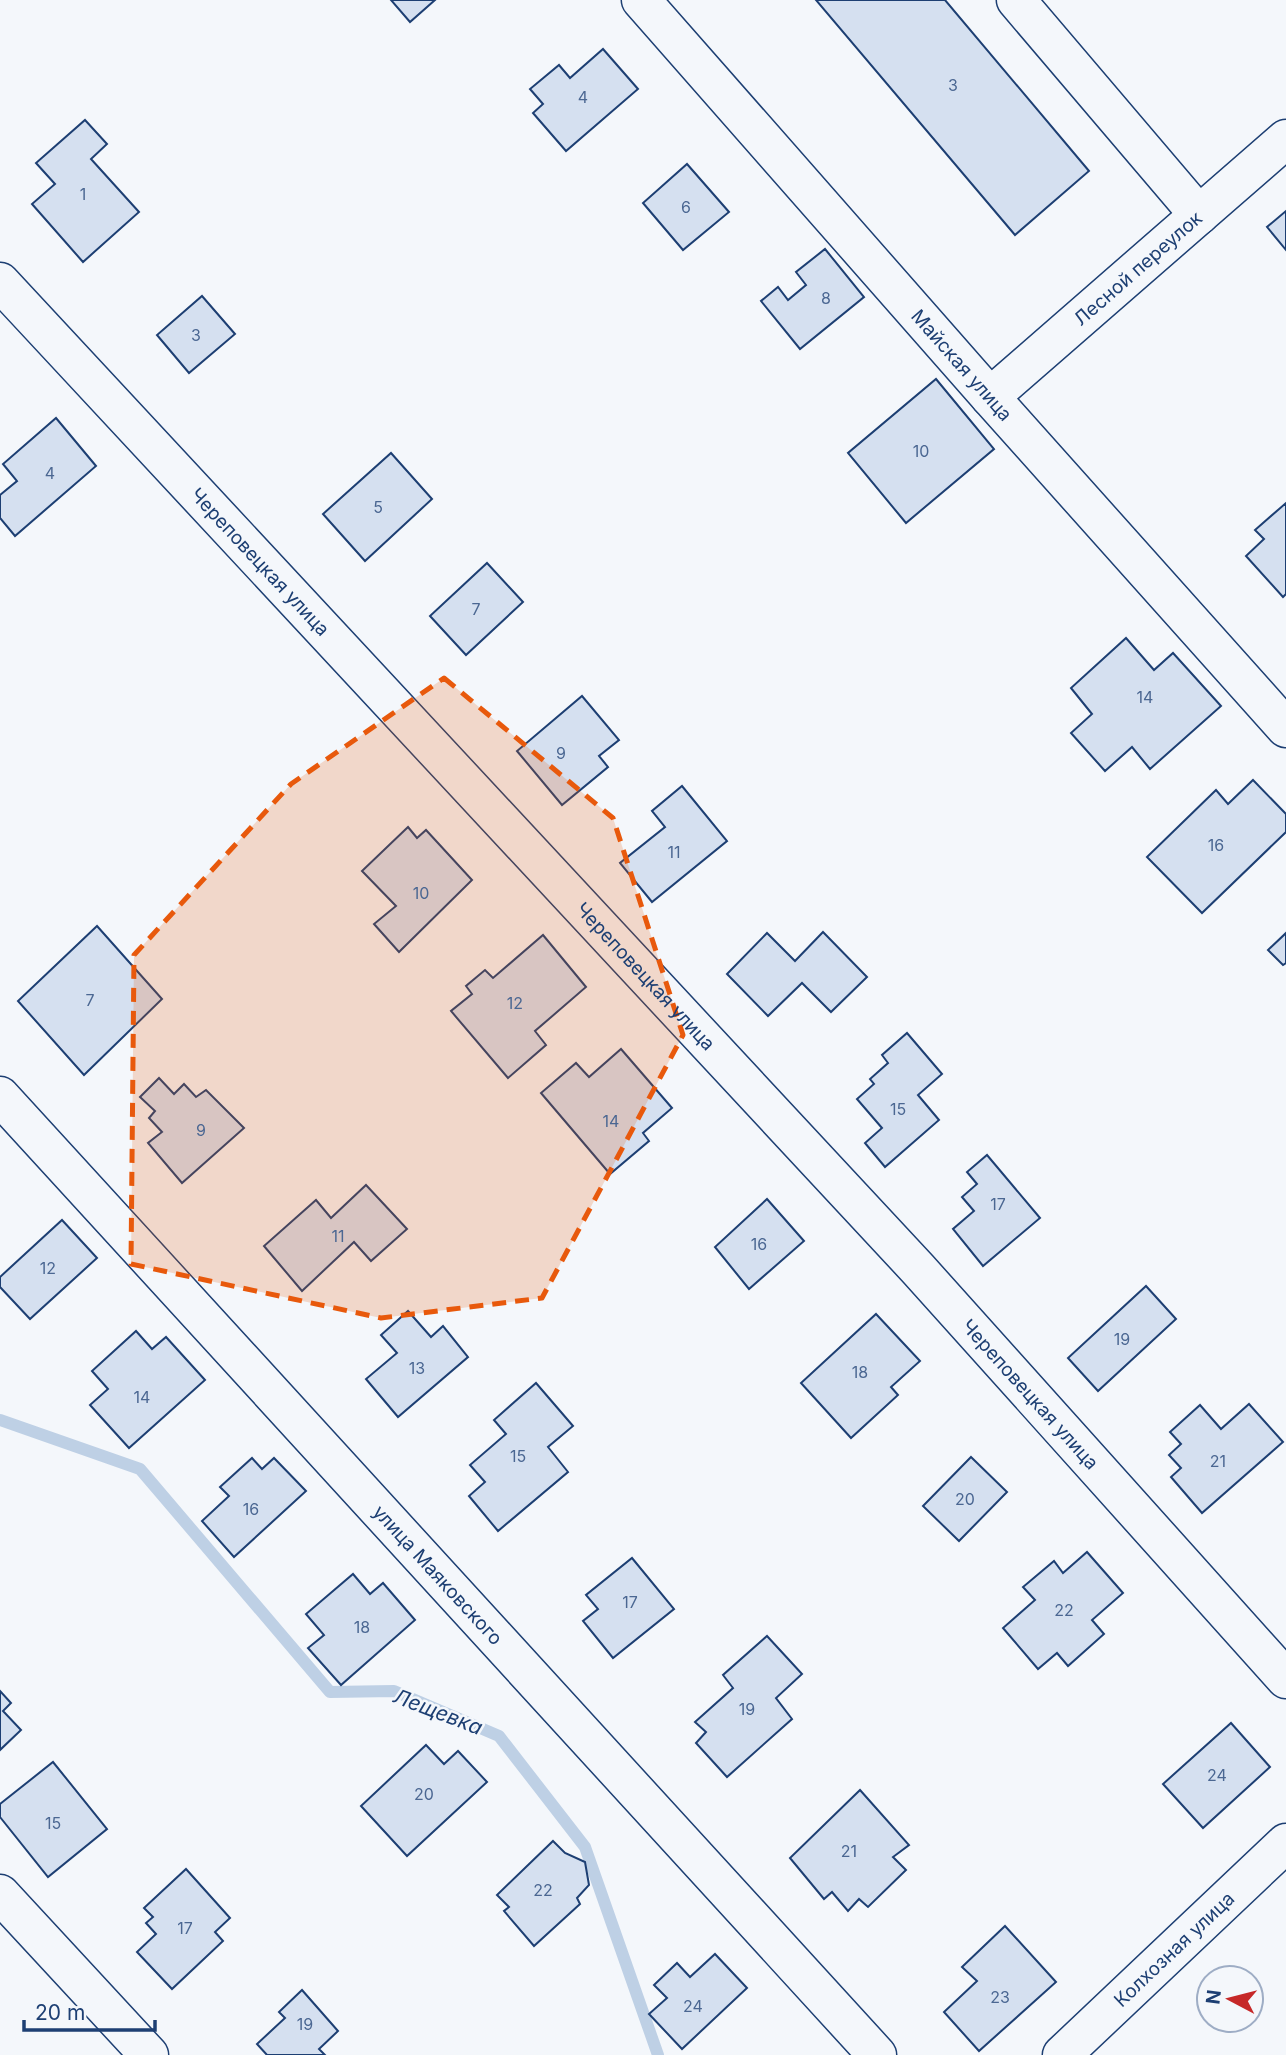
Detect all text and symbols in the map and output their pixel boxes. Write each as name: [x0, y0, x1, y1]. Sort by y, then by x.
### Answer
house number: 3: [948, 75, 958, 95]
house number: 4: [578, 87, 588, 107]
house number: 1: [80, 184, 86, 204]
house number: 6: [681, 197, 691, 217]
street label: Лесной переулок: [1069, 206, 1207, 331]
house number: 8: [821, 288, 831, 308]
street label: Майская улица: [906, 305, 1017, 426]
house number: 3: [191, 325, 201, 345]
house number: 10: [913, 441, 929, 461]
house number: 4: [45, 463, 55, 483]
street label: Череповецкая улица: [185, 483, 334, 641]
house number: 5: [373, 497, 383, 517]
house number: 7: [471, 599, 481, 619]
house number: 14: [1137, 687, 1153, 707]
house number: 9: [556, 743, 566, 763]
house number: 16: [1208, 835, 1224, 855]
house number: 11: [667, 842, 681, 862]
house number: 10: [413, 883, 429, 903]
street label: Череповецкая улица: [571, 898, 720, 1055]
house number: 7: [85, 990, 95, 1010]
house number: 12: [507, 993, 523, 1013]
house number: 15: [890, 1099, 906, 1119]
house number: 14: [603, 1111, 619, 1131]
house number: 9: [196, 1120, 206, 1140]
house number: 17: [990, 1194, 1006, 1214]
house number: 11: [331, 1226, 345, 1246]
house number: 16: [751, 1234, 767, 1254]
house number: 12: [40, 1258, 56, 1278]
street label: Череповецкая улица: [957, 1315, 1103, 1474]
house number: 19: [1114, 1329, 1130, 1349]
house number: 13: [409, 1358, 425, 1378]
house number: 18: [852, 1362, 868, 1382]
house number: 14: [134, 1387, 150, 1407]
house number: 15: [510, 1446, 526, 1466]
house number: 21: [1210, 1451, 1226, 1471]
house number: 20: [955, 1489, 975, 1509]
house number: 16: [243, 1499, 259, 1519]
street label: улица Маяковского: [368, 1501, 507, 1650]
house number: 17: [622, 1592, 638, 1612]
house number: 22: [1054, 1600, 1074, 1620]
house number: 18: [354, 1617, 370, 1637]
water label: Лещевка: [390, 1683, 486, 1740]
house number: 19: [739, 1699, 755, 1719]
house number: 24: [1207, 1765, 1227, 1785]
house number: 20: [414, 1784, 434, 1804]
house number: 15: [45, 1813, 61, 1833]
house number: 21: [841, 1841, 857, 1861]
house number: 22: [533, 1880, 553, 1900]
street label: Колхозная улица: [1109, 1887, 1239, 2012]
house number: 17: [177, 1918, 193, 1938]
north arrow: [1195, 1964, 1265, 2034]
house number: 23: [990, 1987, 1010, 2007]
scale bar: [24, 1988, 156, 2032]
text: N: [1201, 1988, 1226, 2006]
house number: 24: [683, 1996, 703, 2016]
text: 20 m: [35, 2000, 85, 2025]
house number: 19: [297, 2014, 313, 2034]

